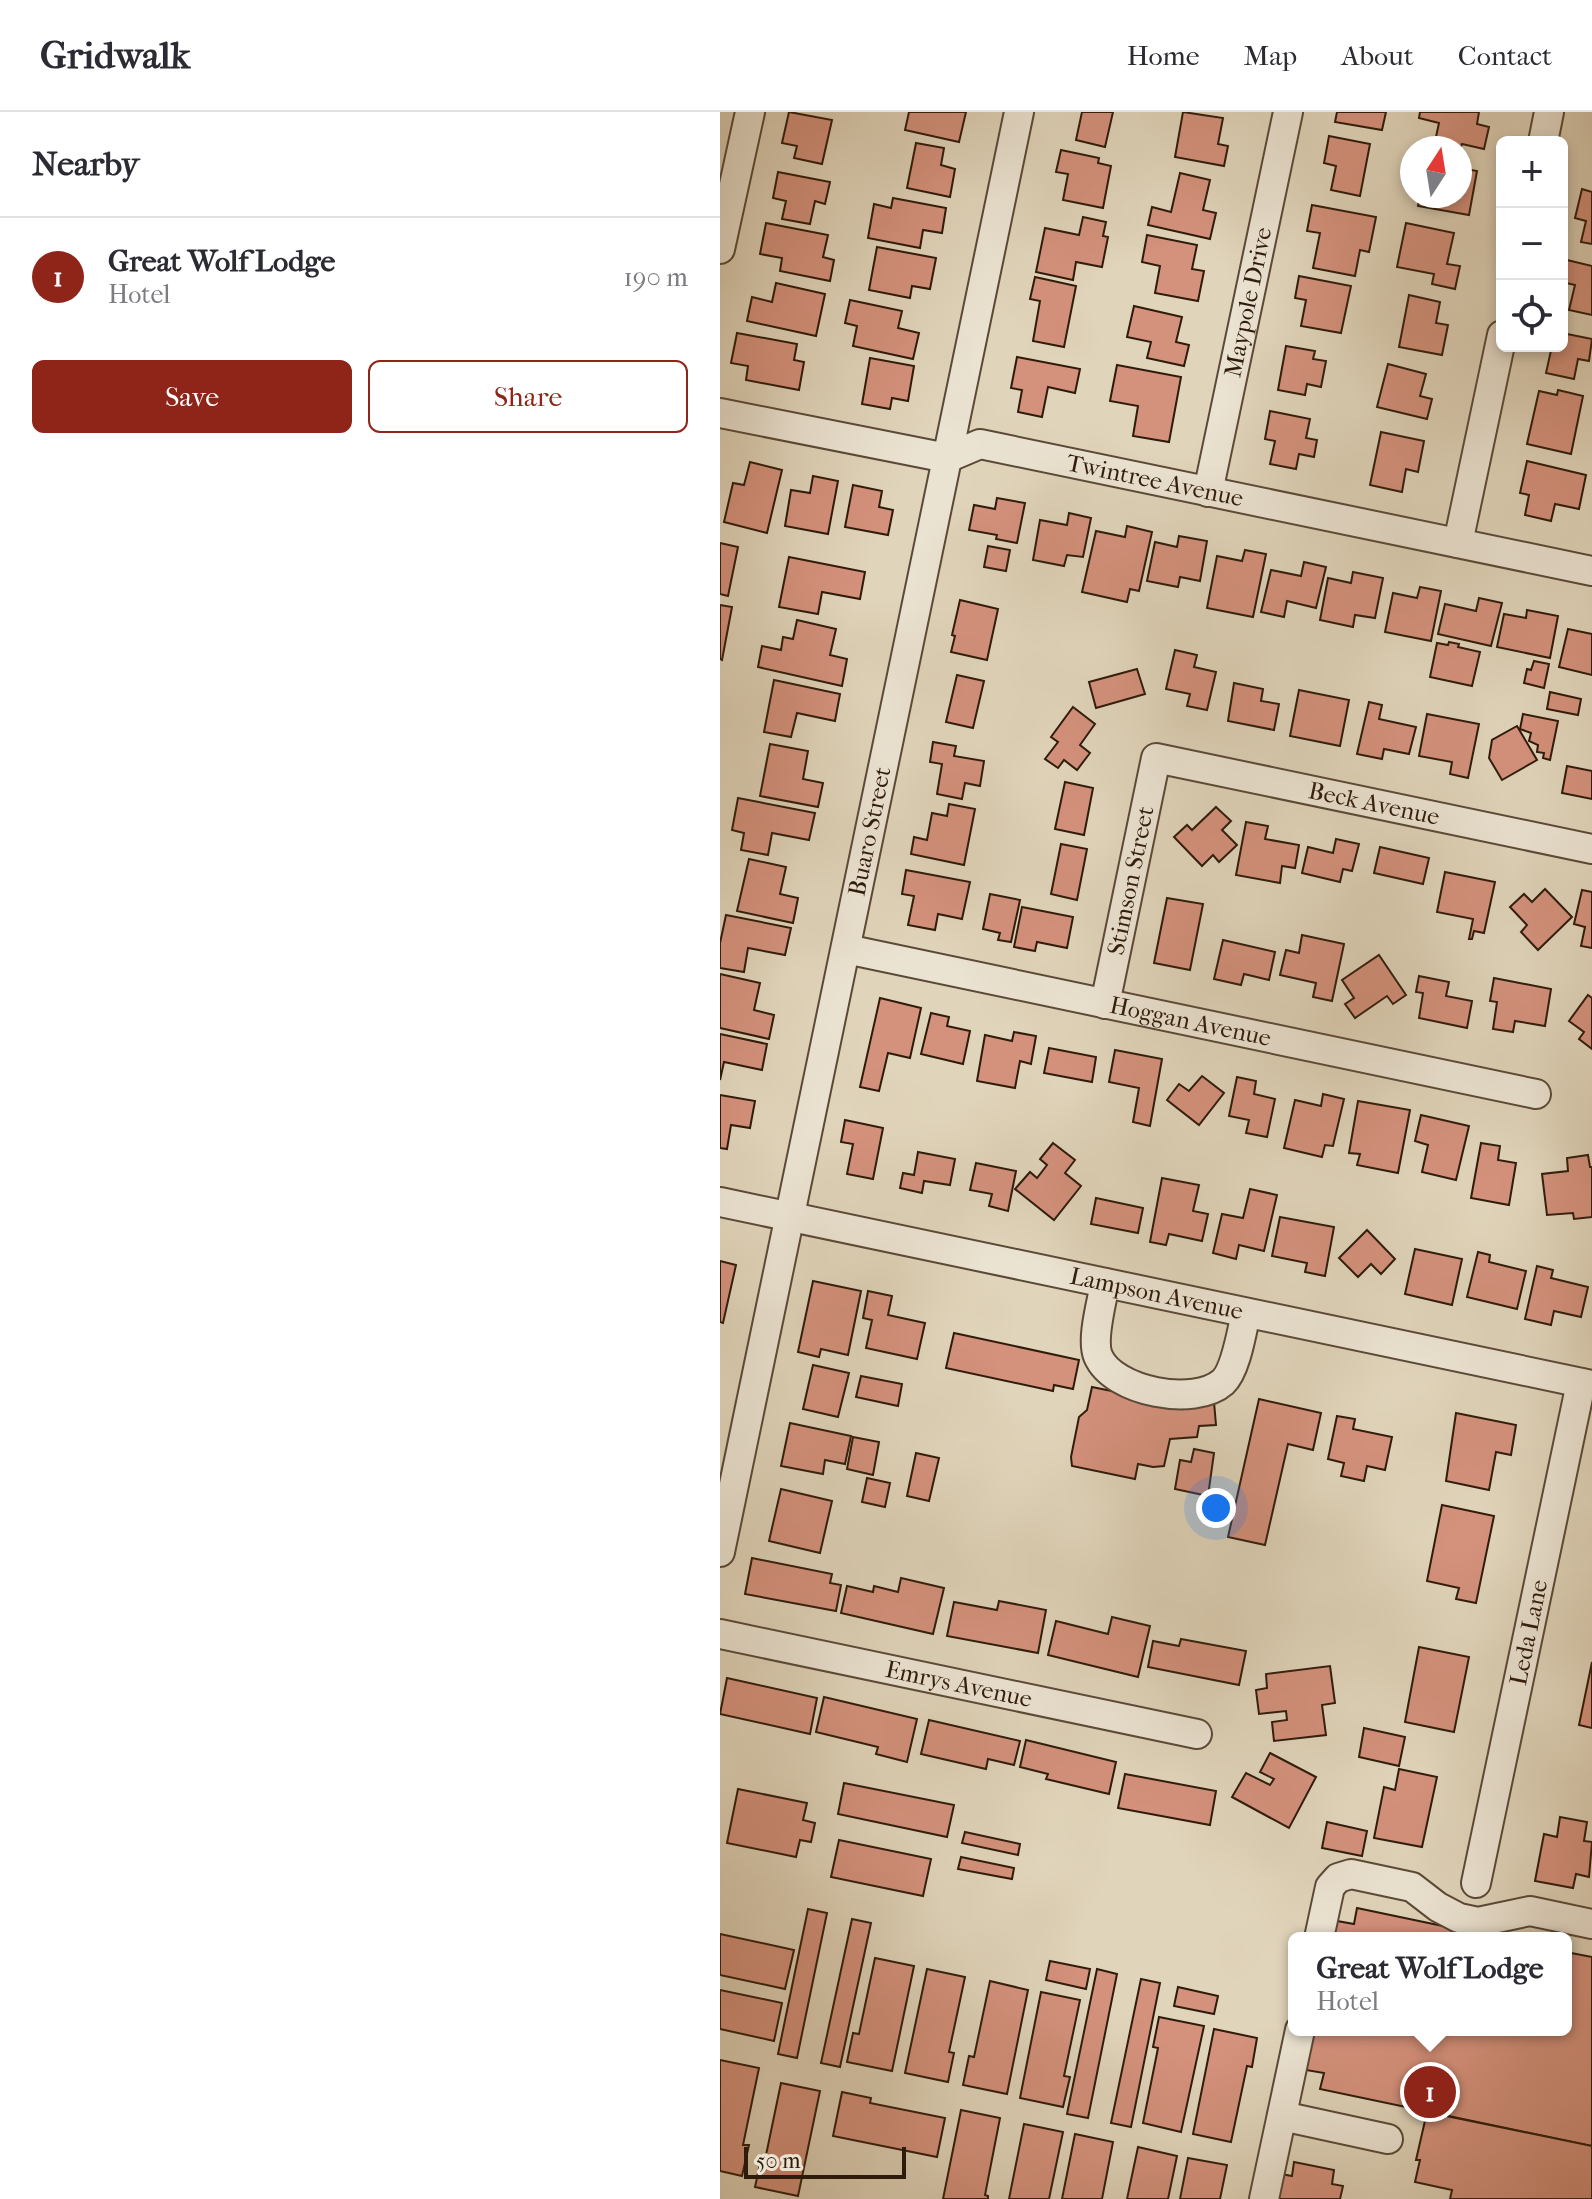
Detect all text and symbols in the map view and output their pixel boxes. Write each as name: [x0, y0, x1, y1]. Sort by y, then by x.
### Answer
text: Gridwalk: [40, 33, 190, 78]
text: Home: [1127, 39, 1200, 72]
text: Map: [1244, 39, 1297, 72]
text: About: [1341, 39, 1414, 72]
text: Contact: [1458, 39, 1552, 72]
north arrow: [1400, 136, 1472, 208]
map controls: [1496, 136, 1568, 352]
button: +: [1496, 136, 1568, 208]
text: Nearby: [32, 144, 139, 184]
button: −: [1496, 208, 1568, 280]
street label: Maypole Drive: [1219, 224, 1277, 380]
text: Great Wolf Lodge: [108, 244, 335, 279]
text: 1: [53, 262, 63, 293]
text: 190 m: [624, 262, 688, 293]
text: Hotel: [108, 279, 171, 310]
button: locate: [1496, 280, 1568, 352]
button: Save: [32, 360, 352, 433]
button: Share: [368, 360, 688, 433]
street label: Twintree Avenue: [1064, 448, 1246, 512]
street label: Buaro Street: [843, 764, 897, 898]
street label: Beck Avenue: [1306, 776, 1442, 831]
street label: Stimson Street: [1102, 803, 1160, 958]
street label: Hoggan Avenue: [1107, 991, 1274, 1052]
street label: Lampson Avenue: [1067, 1262, 1246, 1325]
your location: [1196, 1488, 1236, 1528]
street label: Leda Lane: [1504, 1577, 1553, 1688]
street label: Emrys Avenue: [883, 1655, 1035, 1713]
popup: [1288, 1932, 1572, 2036]
text: Great Wolf Lodge: [1316, 1951, 1544, 1986]
text: Hotel: [1316, 1986, 1379, 2017]
pin: 1: [1404, 2062, 1456, 2122]
scale bar: [744, 2143, 906, 2179]
text: 50 m: [756, 2148, 801, 2174]

